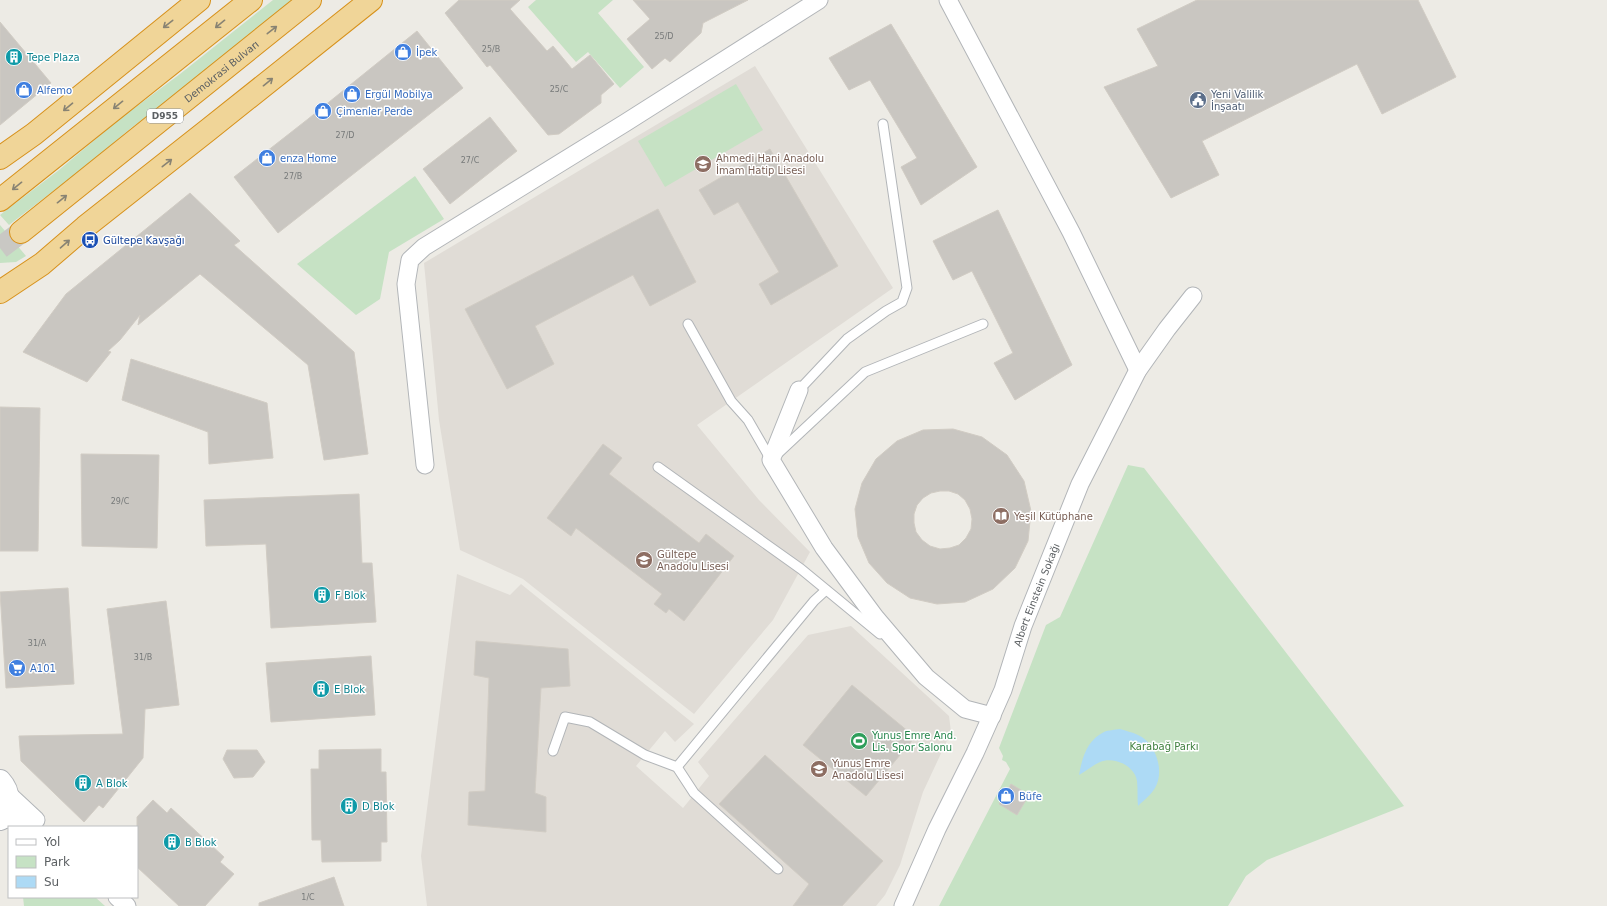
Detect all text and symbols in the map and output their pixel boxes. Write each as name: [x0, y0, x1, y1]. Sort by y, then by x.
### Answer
one-way arrow: [163, 20, 174, 29]
one-way arrow: [215, 20, 226, 29]
one-way arrow: [267, 26, 278, 34]
house number: 25/D: [654, 32, 674, 41]
street label: Demokrasi Bulvarı: [182, 38, 261, 104]
shop icon: İpek: [393, 42, 413, 62]
house number: 25/B: [482, 45, 500, 54]
place label: İpek: [416, 46, 437, 58]
building icon: Tepe Plaza: [4, 47, 24, 67]
place label: Tepe Plaza: [26, 52, 80, 63]
one-way arrow: [263, 78, 274, 87]
shop icon: Alfemo: [14, 80, 34, 100]
shop icon: Ergül Mobilya: [342, 84, 362, 104]
place label: Alfemo: [37, 85, 72, 96]
house number: 25/C: [550, 85, 569, 94]
place label: Ergül Mobilya: [365, 89, 433, 100]
place label: Yeni Valilik İnşaatı: [1210, 89, 1264, 112]
public building icon: Yeni Valilik İnşaatı: [1188, 90, 1208, 110]
one-way arrow: [113, 101, 124, 110]
shop icon: Çimenler Perde: [313, 101, 333, 121]
one-way arrow: [62, 102, 73, 111]
place label: Çimenler Perde: [336, 106, 412, 117]
road number: D955: [147, 109, 183, 123]
house number: 27/D: [335, 131, 355, 140]
shop icon: enza Home: [257, 148, 277, 168]
place label: enza Home: [280, 153, 337, 164]
place label: Ahmedi Hani Anadolu İmam Hatip Lisesi: [716, 153, 824, 176]
school or university icon: Ahmedi Hani Anadolu İmam Hatip Lisesi: [693, 154, 713, 174]
house number: 27/C: [461, 156, 480, 165]
one-way arrow: [161, 159, 172, 167]
house number: 27/B: [284, 172, 302, 181]
one-way arrow: [11, 182, 22, 191]
one-way arrow: [56, 195, 67, 203]
bus stop icon: Gültepe Kavşağı: [80, 230, 100, 250]
place label: Gültepe Kavşağı: [103, 235, 185, 246]
one-way arrow: [60, 240, 70, 249]
house number: 29/C: [111, 497, 130, 506]
library icon: Yeşil Kütüphane: [991, 506, 1011, 526]
place label: Yeşil Kütüphane: [1013, 511, 1093, 522]
street label: Albert Einstein Sokağı: [1011, 542, 1061, 648]
place label: Gültepe Anadolu Lisesi: [657, 549, 729, 572]
school or university icon: Gültepe Anadolu Lisesi: [634, 550, 654, 570]
building icon: F Blok: [312, 585, 332, 605]
place label: F Blok: [335, 590, 366, 601]
house number: 31/A: [28, 639, 47, 648]
house number: 31/B: [134, 653, 152, 662]
supermarket icon: A101: [7, 658, 27, 678]
place label: A101: [30, 663, 56, 674]
building icon: E Blok: [311, 679, 331, 699]
place label: E Blok: [334, 684, 365, 695]
place label: Yunus Emre And. Lis. Spor Salonu: [871, 730, 956, 753]
sports icon: Yunus Emre And. Lis. Spor Salonu: [849, 731, 869, 751]
park label: Karabağ Parkı: [1129, 741, 1199, 752]
place label: Yunus Emre Anadolu Lisesi: [831, 758, 904, 781]
school or university icon: Yunus Emre Anadolu Lisesi: [809, 759, 829, 779]
building icon: A Blok: [73, 773, 93, 793]
place label: A Blok: [96, 778, 128, 789]
shop icon: Büfe: [996, 786, 1016, 806]
place label: Büfe: [1019, 791, 1042, 802]
building icon: D Blok: [339, 796, 359, 816]
place label: D Blok: [362, 801, 395, 812]
legend: [8, 826, 138, 898]
building icon: B Blok: [162, 832, 182, 852]
text: Yol: [43, 835, 60, 849]
place label: B Blok: [185, 837, 217, 848]
text: Park: [44, 855, 70, 869]
text: Su: [44, 875, 59, 889]
house number: 1/C: [301, 893, 315, 902]

